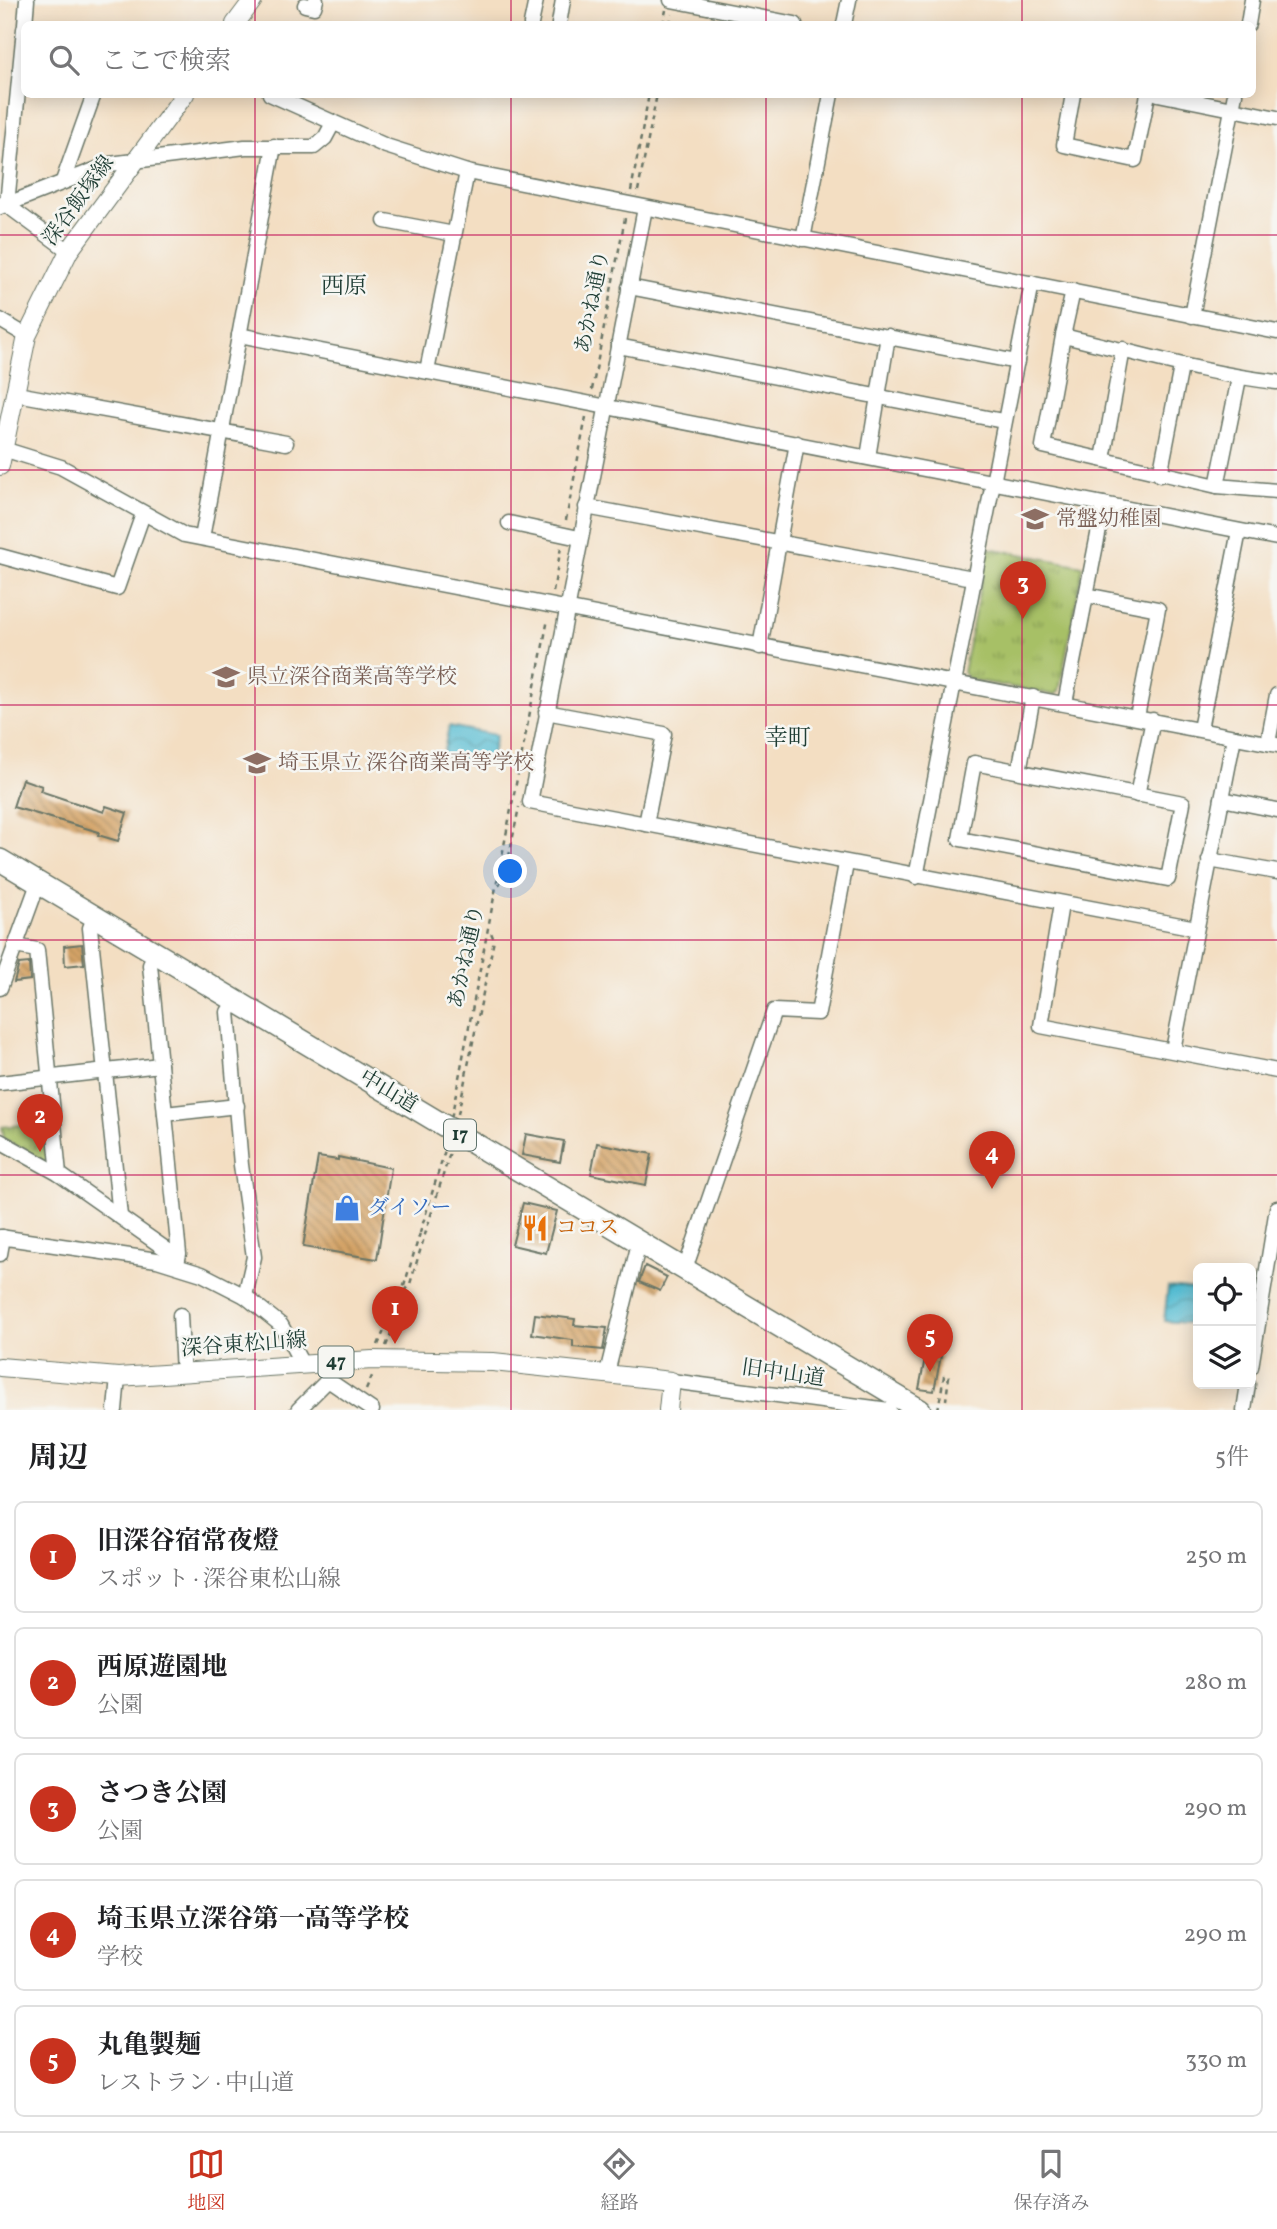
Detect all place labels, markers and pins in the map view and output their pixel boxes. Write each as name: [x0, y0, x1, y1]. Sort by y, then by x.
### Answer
school or university icon: 常盤幼稚園: [1020, 504, 1050, 534]
place label: 常盤幼稚園: [1056, 505, 1161, 534]
pin: 3: [1000, 561, 1046, 619]
school or university icon: 県立深谷商業高等学校: [211, 662, 241, 692]
place label: 県立深谷商業高等学校: [247, 663, 457, 692]
school or university icon: 埼玉県立 深谷商業高等学校: [242, 748, 272, 778]
place label: 埼玉県立 深谷商業高等学校: [278, 749, 534, 778]
pin: 2: [17, 1094, 63, 1152]
pin: 4: [969, 1131, 1015, 1189]
shop icon: ダイソー: [332, 1193, 362, 1223]
place label: ダイソー: [368, 1194, 452, 1223]
restaurant icon: ココス: [520, 1213, 550, 1243]
place label: ココス: [556, 1214, 619, 1243]
pin: 1: [372, 1286, 418, 1344]
pin: 5: [907, 1314, 953, 1372]

